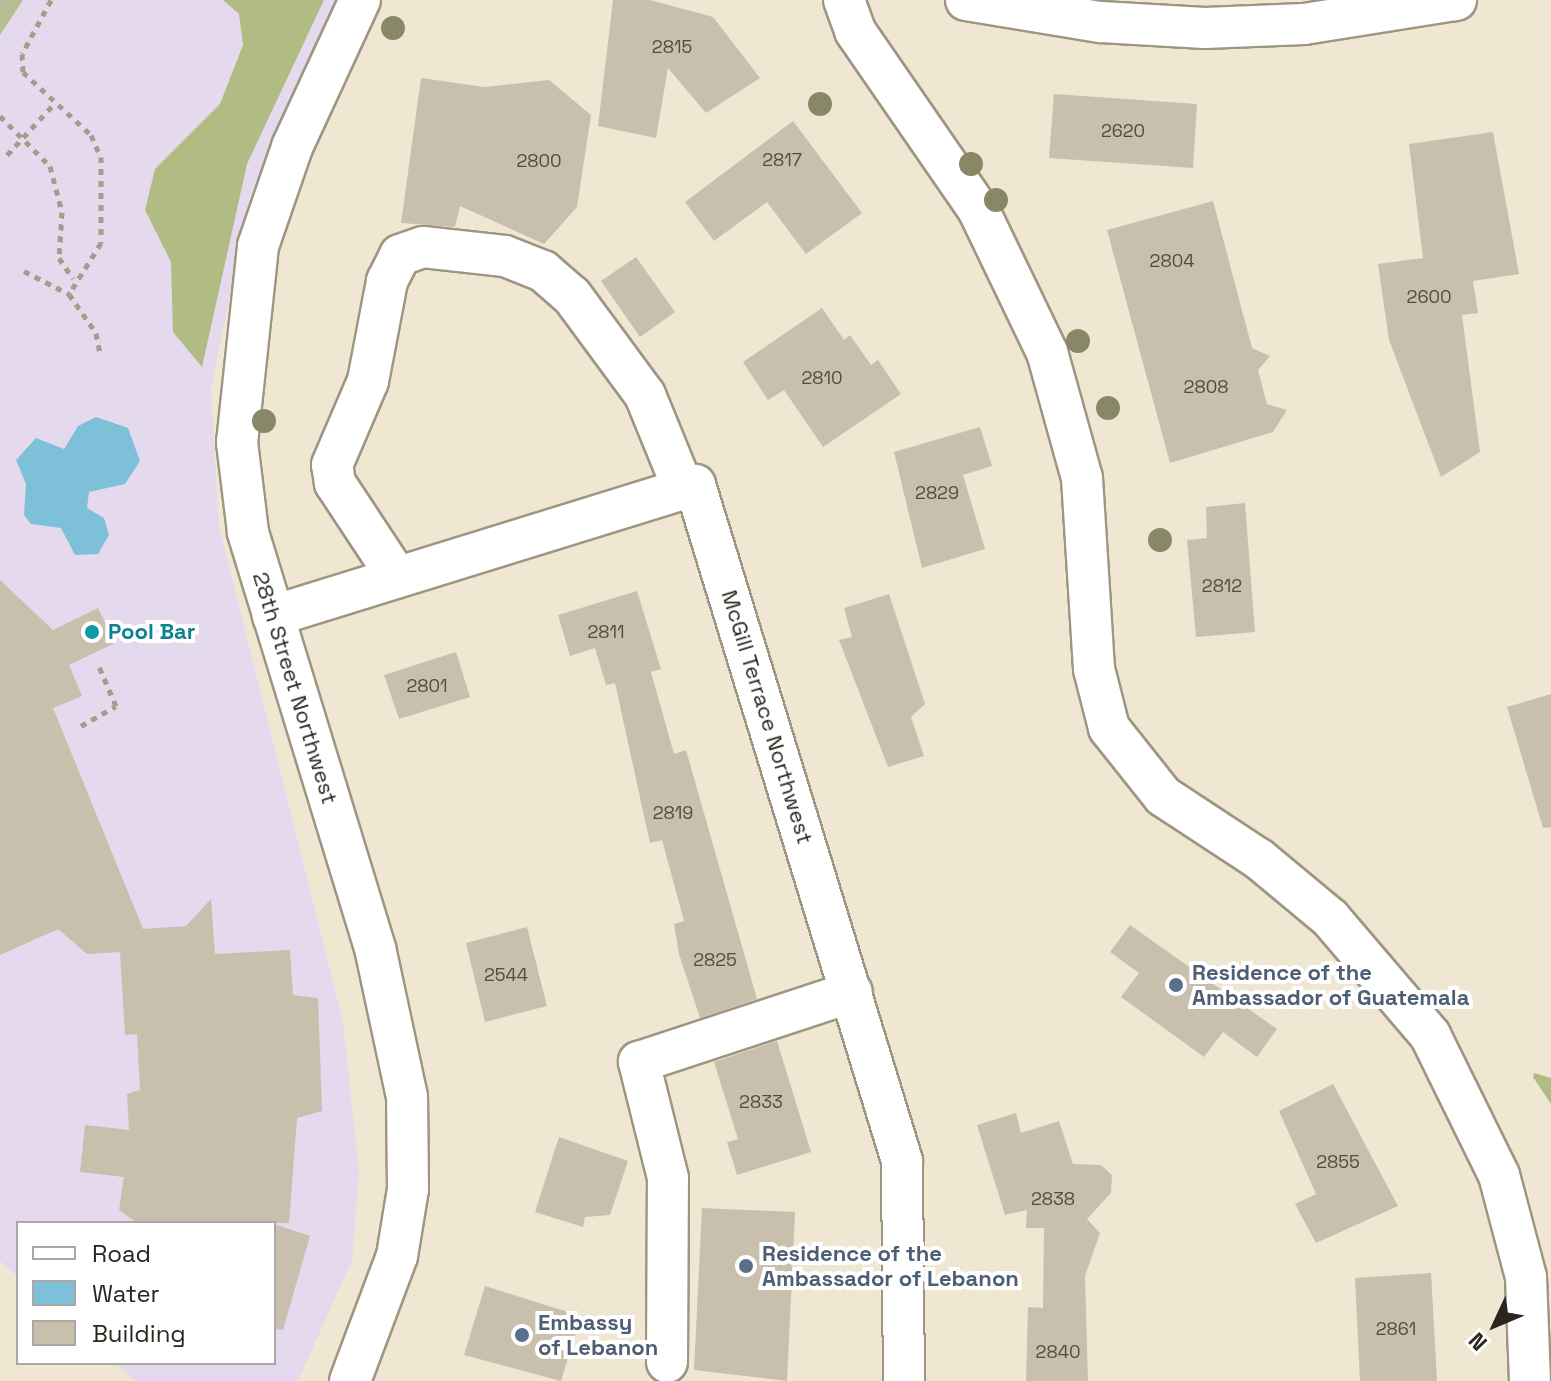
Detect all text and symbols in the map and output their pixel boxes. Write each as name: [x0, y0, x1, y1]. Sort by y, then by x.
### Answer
house number: 2815: [652, 36, 692, 58]
house number: 2620: [1101, 120, 1145, 142]
house number: 2817: [762, 149, 802, 171]
house number: 2800: [516, 150, 562, 172]
house number: 2804: [1150, 250, 1194, 272]
house number: 2600: [1407, 286, 1451, 308]
house number: 2810: [801, 367, 843, 389]
house number: 2808: [1184, 376, 1228, 398]
house number: 2829: [915, 482, 959, 504]
street label: 28th Street Northwest: [247, 569, 343, 807]
house number: 2812: [1202, 575, 1242, 597]
street label: McGill Terrace Northwest: [716, 587, 818, 847]
place label: Pool Bar: [108, 619, 195, 645]
house number: 2811: [587, 621, 625, 643]
marker: Pool Bar: [83, 623, 101, 641]
house number: 2801: [406, 675, 448, 697]
house number: 2819: [653, 802, 693, 824]
house number: 2825: [693, 949, 737, 971]
place label: Residence of the Ambassador of Guatemala: [1192, 959, 1469, 1010]
house number: 2544: [484, 964, 528, 986]
marker: Residence of the Ambassador of Guatemala: [1167, 976, 1185, 994]
house number: 2833: [739, 1091, 783, 1113]
house number: 2855: [1316, 1151, 1360, 1173]
house number: 2838: [1031, 1188, 1075, 1210]
legend: [16, 1221, 276, 1365]
text: Road: [92, 1238, 151, 1269]
place label: Residence of the Ambassador of Lebanon: [762, 1240, 1019, 1292]
marker: Residence of the Ambassador of Lebanon: [737, 1257, 755, 1275]
text: Water: [92, 1278, 160, 1309]
north arrow: [1455, 1285, 1535, 1365]
place label: Embassy of Lebanon: [538, 1309, 658, 1360]
text: Building: [92, 1318, 186, 1349]
house number: 2861: [1376, 1318, 1416, 1340]
marker: Embassy of Lebanon: [513, 1326, 531, 1344]
text: N: [1463, 1327, 1493, 1357]
house number: 2840: [1036, 1341, 1080, 1363]

